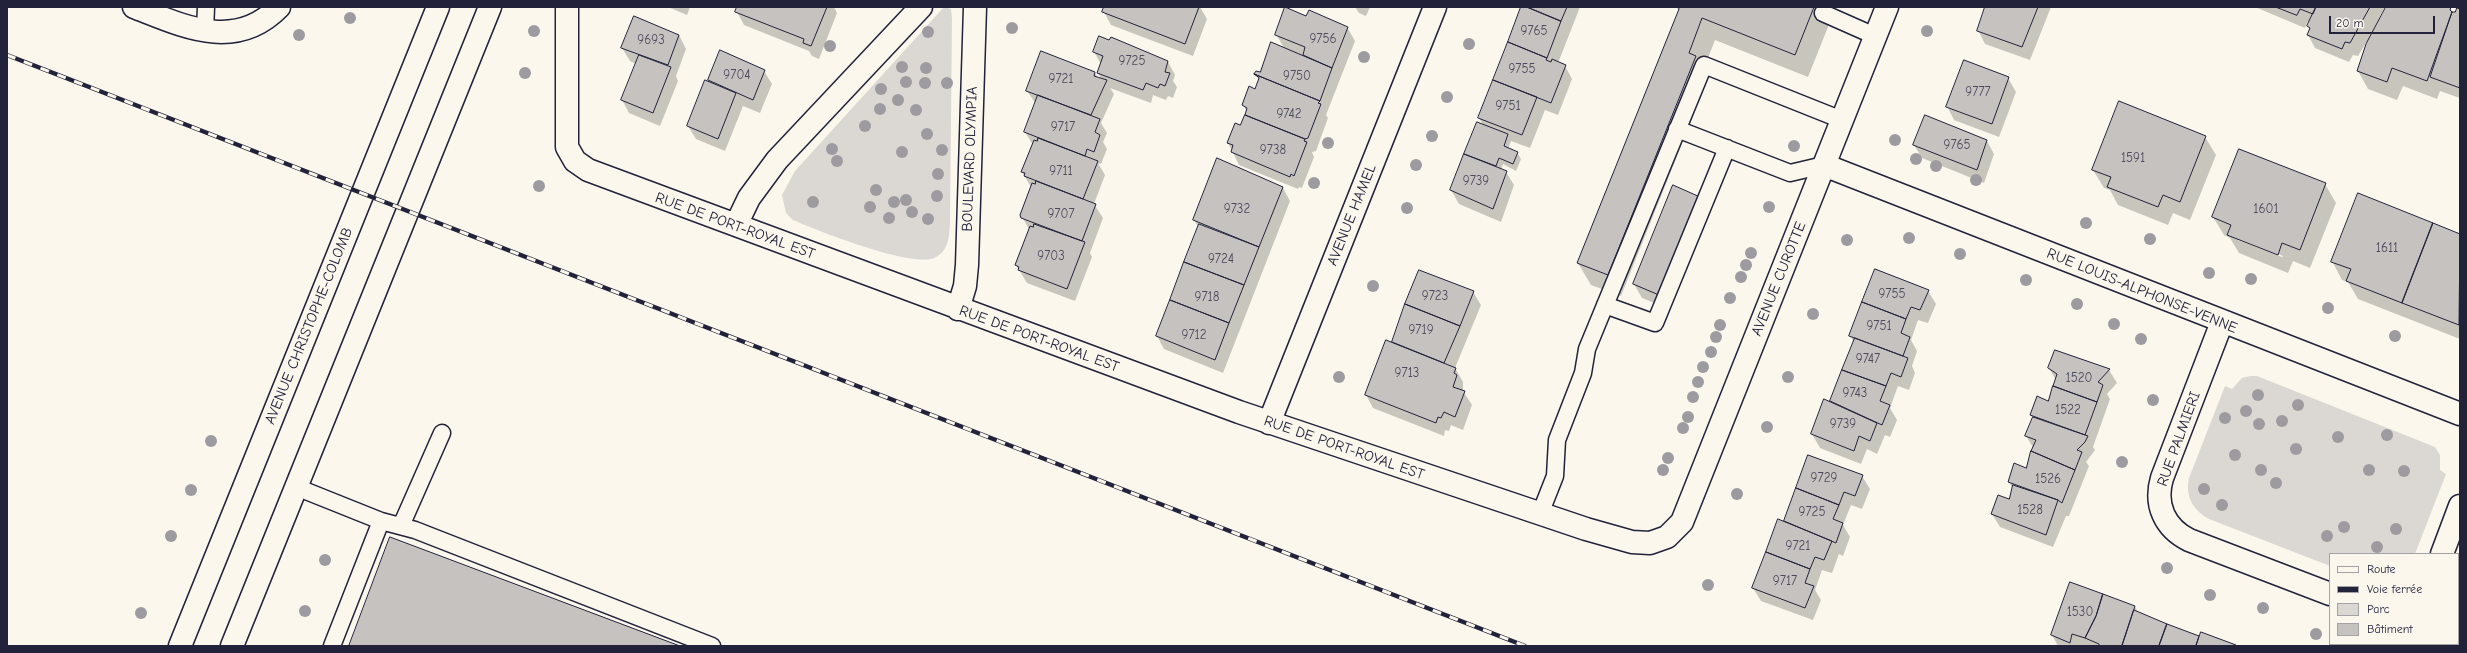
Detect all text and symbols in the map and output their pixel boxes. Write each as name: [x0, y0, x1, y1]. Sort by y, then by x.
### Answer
scale bar: [2331, 8, 2437, 34]
text: 20 m: [2336, 16, 2364, 30]
house number: 9765: [1520, 23, 1548, 39]
house number: 9756: [1309, 31, 1337, 47]
house number: 9693: [637, 32, 665, 48]
house number: 9725: [1119, 53, 1145, 69]
house number: 9755: [1508, 61, 1536, 77]
house number: 9704: [723, 67, 751, 83]
house number: 9750: [1283, 68, 1311, 84]
house number: 9721: [1049, 71, 1073, 87]
house number: 9777: [1965, 84, 1991, 100]
street label: BOULEVARD OLYMPIA: [958, 86, 982, 232]
house number: 9751: [1495, 98, 1521, 114]
house number: 9742: [1276, 106, 1302, 122]
house number: 9717: [1051, 119, 1075, 135]
house number: 9765: [1943, 137, 1971, 153]
house number: 9738: [1260, 142, 1286, 158]
house number: 1591: [2121, 150, 2145, 166]
street label: AVENUE HAMEL: [1323, 162, 1381, 268]
house number: 9711: [1049, 163, 1073, 179]
house number: 9739: [1463, 173, 1489, 189]
street label: RUE DE PORT-ROYAL EST: [653, 189, 817, 263]
house number: 9732: [1224, 201, 1250, 217]
house number: 1601: [2253, 201, 2279, 217]
house number: 9707: [1047, 206, 1075, 222]
street label: AVENUE CUROTTE: [1748, 219, 1810, 339]
street label: AVENUE CHRISTOPHE-COLOMB: [261, 225, 357, 427]
house number: 1611: [2376, 240, 2398, 256]
street label: RUE LOUIS-ALPHONSE-VENNE: [2044, 244, 2240, 338]
house number: 9703: [1037, 248, 1065, 264]
house number: 9724: [1208, 251, 1234, 267]
house number: 9755: [1878, 286, 1906, 302]
house number: 9723: [1422, 288, 1448, 304]
house number: 9718: [1195, 289, 1219, 305]
street label: RUE DE PORT-ROYAL EST: [957, 302, 1121, 376]
house number: 9751: [1866, 318, 1892, 334]
house number: 9719: [1408, 322, 1434, 338]
house number: 9712: [1182, 327, 1206, 343]
house number: 9747: [1856, 351, 1880, 367]
house number: 9713: [1395, 365, 1419, 381]
house number: 1520: [2066, 370, 2092, 386]
house number: 9743: [1843, 385, 1867, 401]
street label: RUE PALMIERI: [2153, 389, 2205, 489]
house number: 1522: [2055, 402, 2081, 418]
street label: RUE DE PORT-ROYAL EST: [1261, 412, 1427, 484]
house number: 9739: [1830, 416, 1856, 432]
house number: 9729: [1811, 470, 1837, 486]
house number: 1526: [2035, 471, 2061, 487]
house number: 1528: [2017, 502, 2043, 518]
house number: 9725: [1799, 504, 1825, 520]
house number: 9721: [1786, 538, 1810, 554]
legend: [2329, 553, 2459, 645]
text: Route: [2367, 562, 2396, 576]
house number: 9717: [1773, 573, 1797, 589]
text: Voie ferrée: [2367, 582, 2422, 596]
text: Parc: [2367, 602, 2390, 616]
house number: 1530: [2067, 604, 2093, 620]
text: Bâtiment: [2367, 622, 2413, 636]

